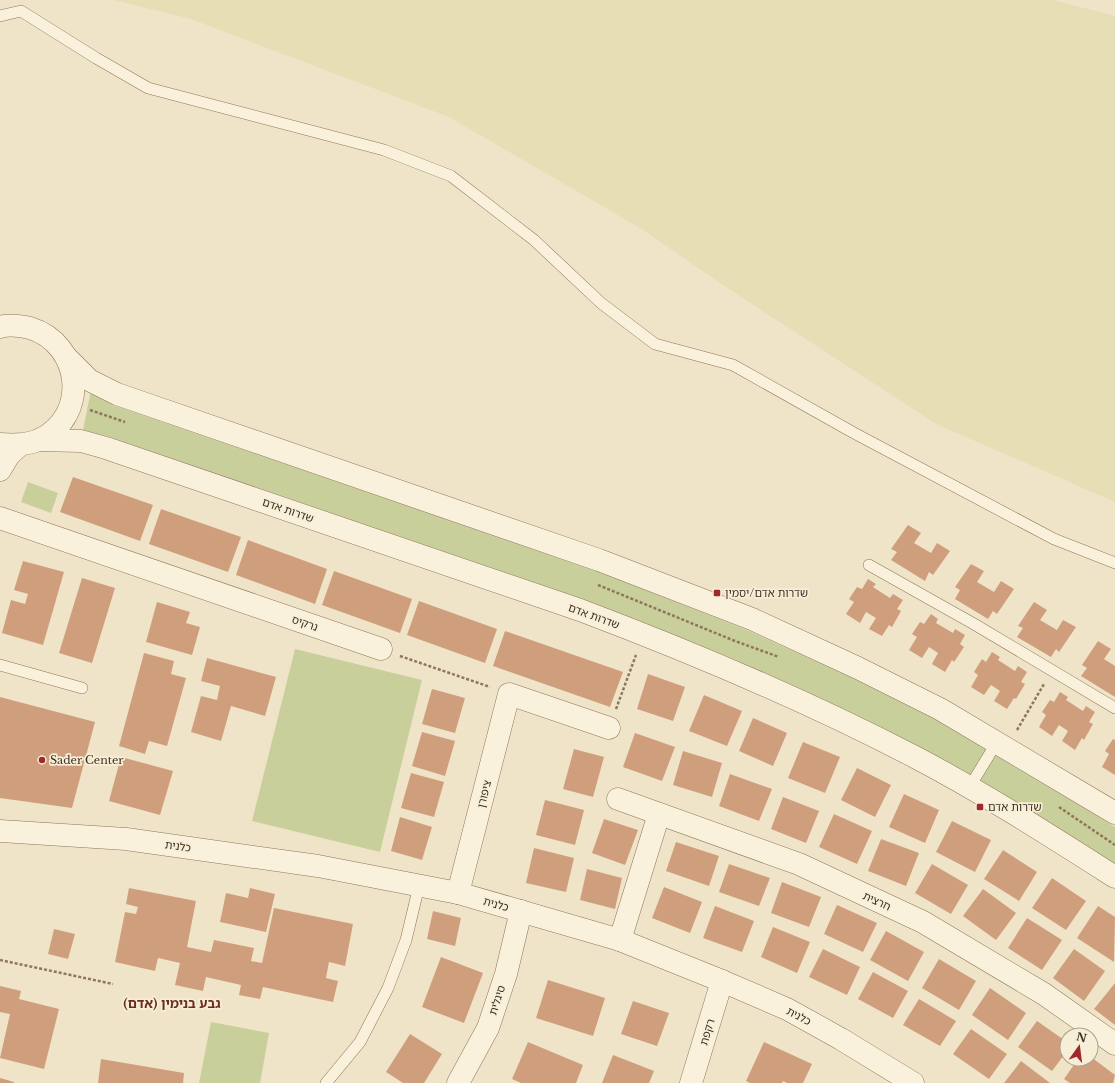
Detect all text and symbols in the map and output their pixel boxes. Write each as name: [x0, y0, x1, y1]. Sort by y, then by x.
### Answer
street label: שדרות אדם: [260, 495, 316, 525]
place label: שדרות אדם/יסמין: [725, 586, 808, 600]
marker: שדרות אדם/יסמין: [712, 588, 722, 598]
street label: שדרות אדם: [566, 600, 622, 632]
street label: נרקיס: [290, 612, 320, 634]
place label: Sader Center: [50, 753, 124, 767]
marker: Sader Center: [37, 755, 47, 765]
street label: ציפורן: [474, 779, 494, 809]
place label: שדרות אדם: [988, 800, 1042, 814]
marker: שדרות אדם: [975, 802, 985, 812]
street label: כלנית: [164, 837, 192, 855]
street label: חרצית: [861, 888, 893, 914]
street label: כלנית: [482, 894, 511, 914]
street label: סיגלית: [486, 983, 508, 1017]
district label: גבע בנימין (אדם): [123, 995, 221, 1012]
street label: כלנית: [784, 1004, 814, 1028]
street label: רקפת: [696, 1017, 718, 1047]
north arrow: [1059, 1027, 1099, 1067]
text: N: [1075, 1029, 1089, 1045]

